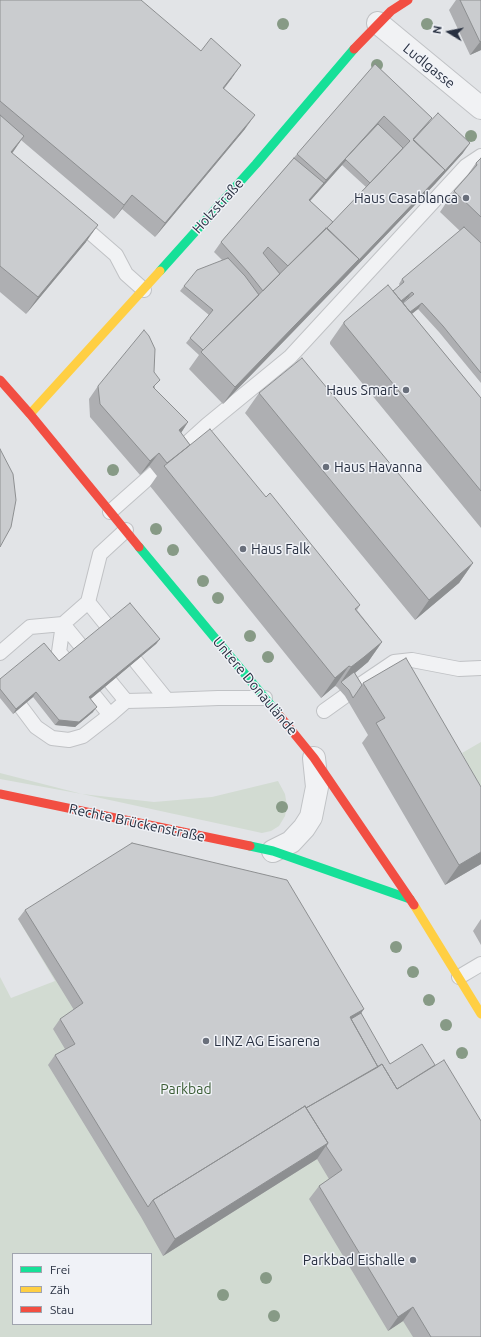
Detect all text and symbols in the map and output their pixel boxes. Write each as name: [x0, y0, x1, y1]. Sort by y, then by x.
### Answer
north arrow: [429, 12, 469, 52]
text: N: [431, 25, 444, 35]
street label: Ludlgasse: [400, 40, 458, 92]
street label: Holzstraße: [189, 175, 247, 237]
place label: Haus Casablanca: [354, 190, 458, 206]
marker: Haus Casablanca: [461, 193, 471, 203]
place label: Haus Smart: [326, 382, 398, 398]
marker: Haus Smart: [401, 385, 411, 395]
place label: Haus Havanna: [334, 459, 422, 475]
marker: Haus Havanna: [321, 462, 331, 472]
place label: Haus Falk: [251, 541, 310, 557]
marker: Haus Falk: [238, 544, 248, 554]
street label: Untere Donaulände: [209, 633, 301, 739]
street label: Rechte Brückenstraße: [67, 800, 207, 846]
place label: LINZ AG Eisarena: [214, 1033, 320, 1049]
marker: LINZ AG Eisarena: [201, 1036, 211, 1046]
park label: Parkbad: [160, 1081, 212, 1097]
place label: Parkbad Eishalle: [303, 1252, 405, 1268]
legend: [12, 1253, 152, 1325]
marker: Parkbad Eishalle: [408, 1255, 418, 1265]
text: Frei: [50, 1263, 70, 1276]
text: Zäh: [50, 1283, 70, 1296]
text: Stau: [50, 1303, 74, 1316]

